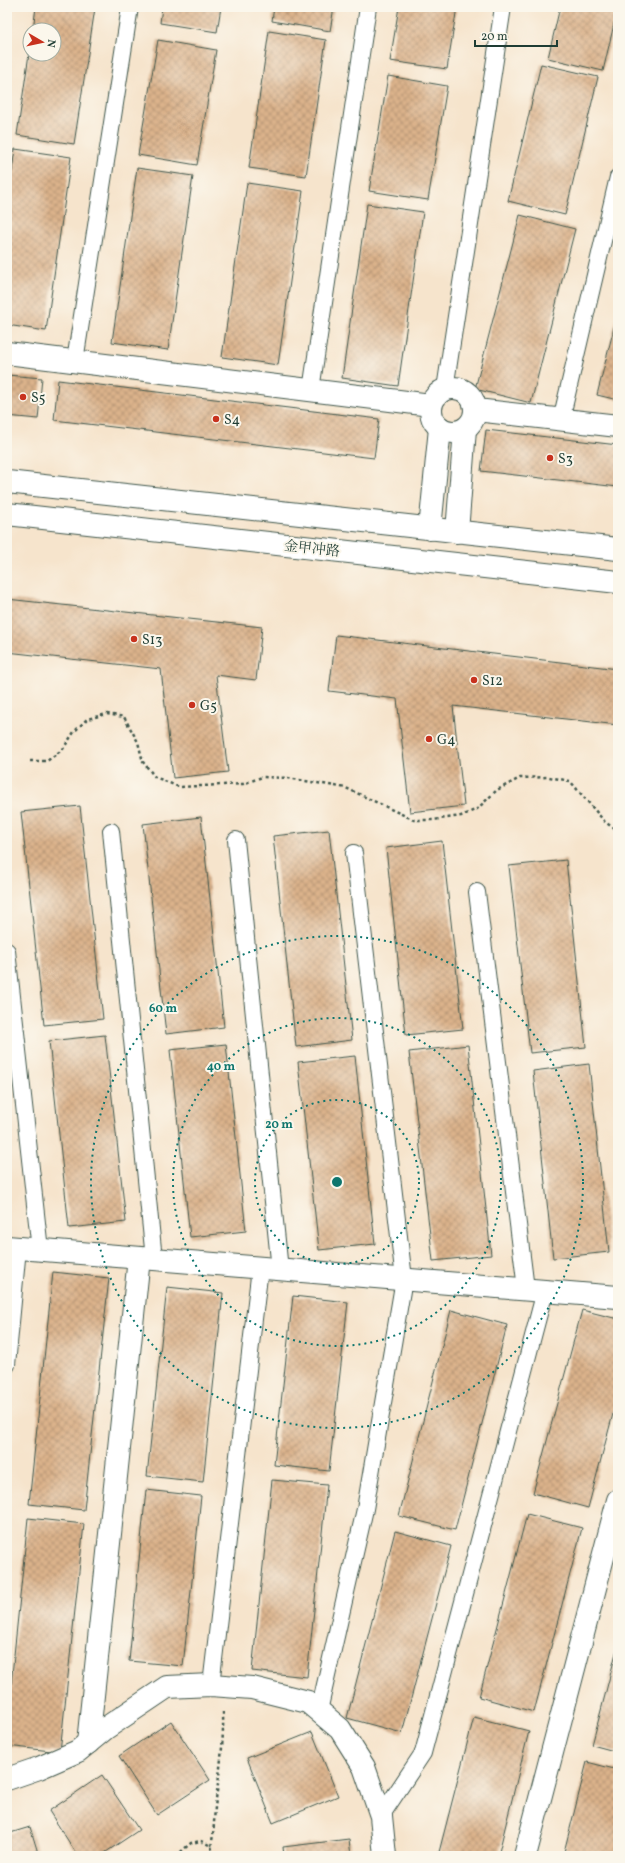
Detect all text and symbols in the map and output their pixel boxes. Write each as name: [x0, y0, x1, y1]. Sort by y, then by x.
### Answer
north arrow: [22, 22, 62, 62]
scale bar: [475, 22, 557, 48]
text: 20 m: [481, 29, 508, 45]
text: N: [42, 38, 58, 48]
place label: S5: [31, 389, 45, 408]
marker: S5: [18, 392, 28, 402]
place label: S4: [224, 411, 240, 430]
marker: S4: [211, 414, 221, 424]
place label: S3: [558, 450, 573, 469]
marker: S3: [545, 453, 555, 463]
street label: 金甲冲路: [283, 537, 341, 562]
place label: S13: [142, 631, 162, 650]
marker: S13: [129, 634, 139, 644]
place label: S12: [482, 672, 503, 691]
marker: S12: [469, 675, 479, 685]
place label: G5: [200, 697, 217, 716]
marker: G5: [187, 700, 197, 710]
place label: G4: [437, 731, 456, 750]
marker: G4: [424, 734, 434, 744]
text: 60 m: [149, 1001, 177, 1017]
text: 40 m: [207, 1059, 236, 1075]
text: 20 m: [265, 1117, 293, 1133]
centre of rings: [330, 1175, 344, 1189]

